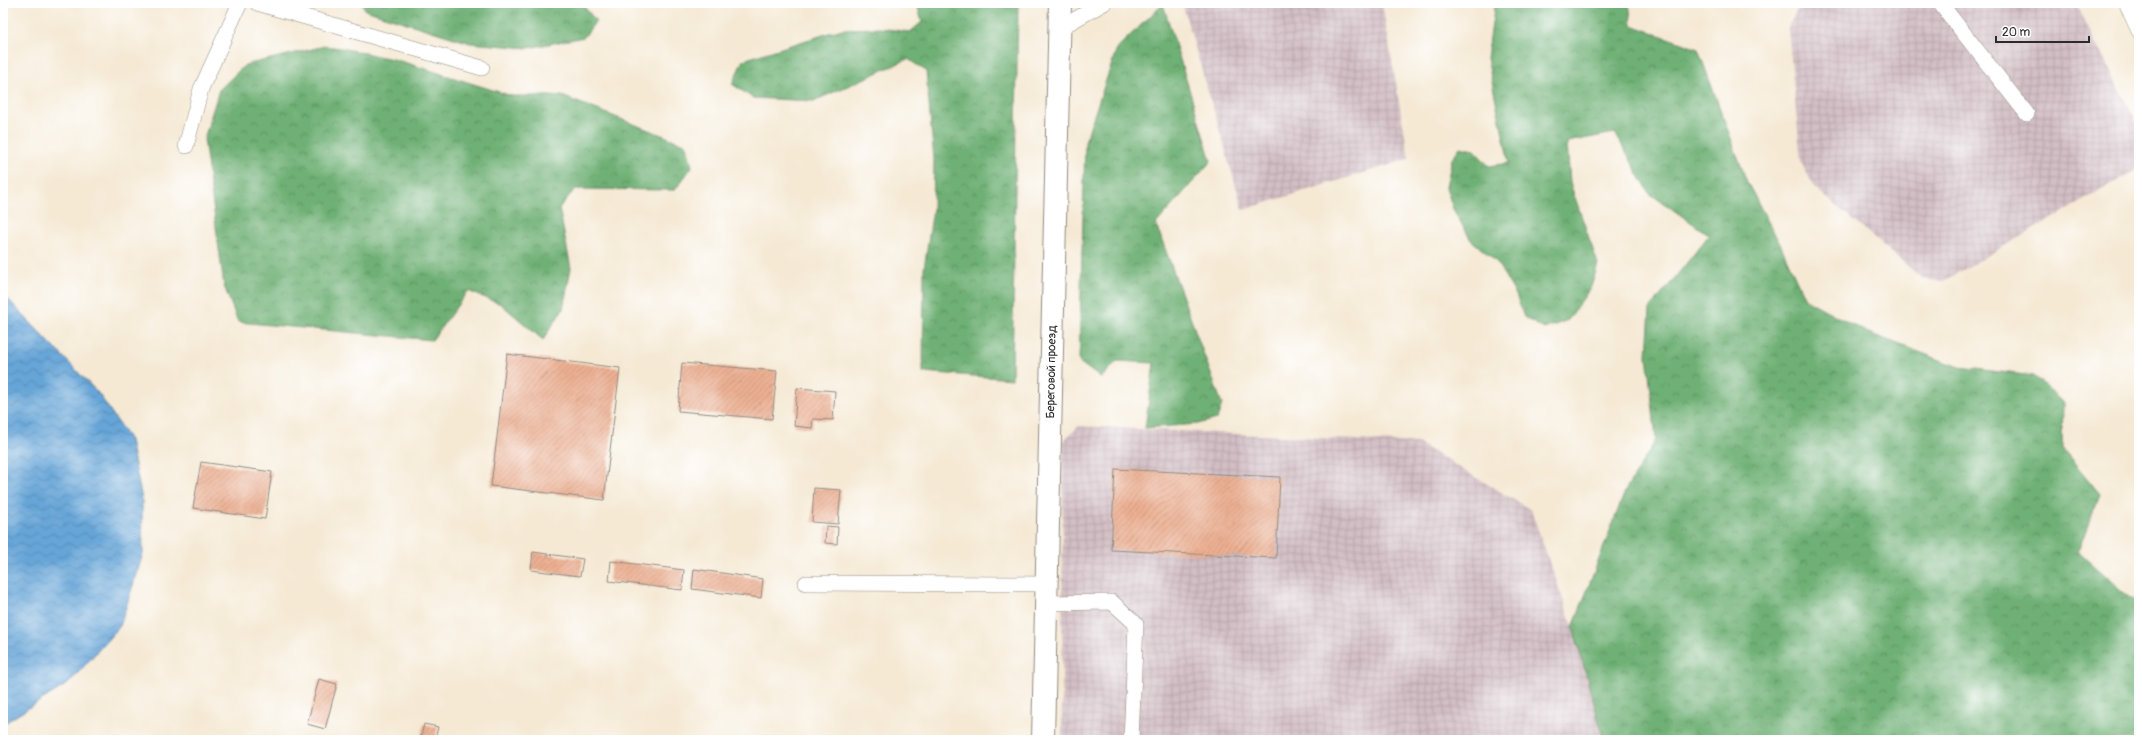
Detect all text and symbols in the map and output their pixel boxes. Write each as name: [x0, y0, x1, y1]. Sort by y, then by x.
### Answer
scale bar: [1996, 18, 2089, 44]
text: 20 m: [2002, 25, 2031, 40]
street label: Береговой проезд: [1043, 325, 1060, 419]

